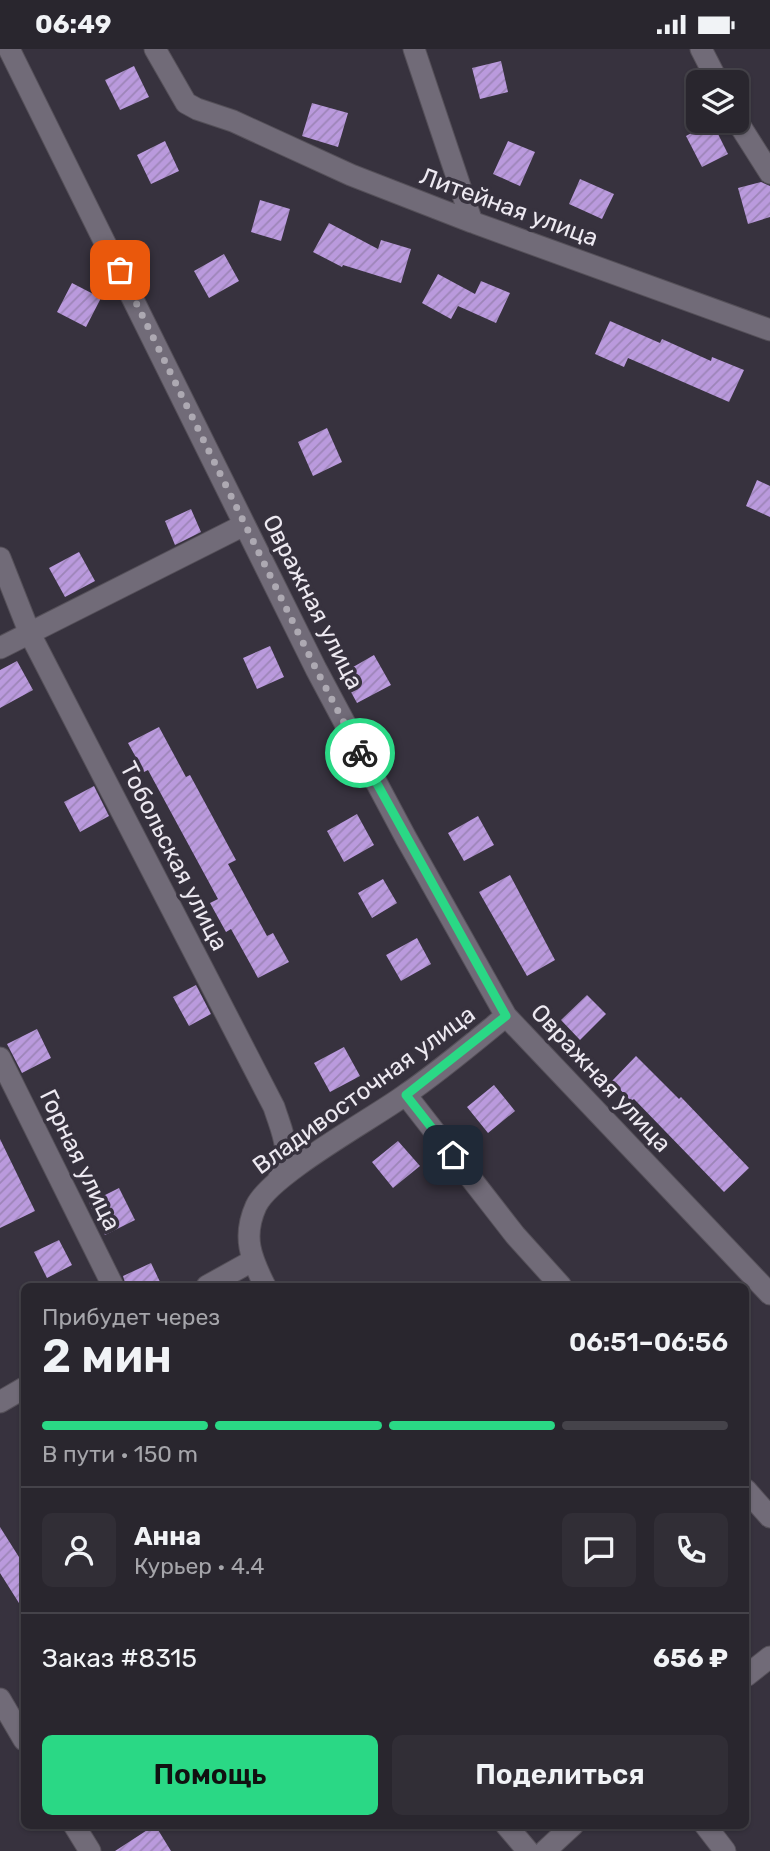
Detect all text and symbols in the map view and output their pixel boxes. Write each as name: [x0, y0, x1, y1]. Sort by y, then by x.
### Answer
text: 06:49: [35, 9, 112, 40]
map controls: [686, 70, 749, 133]
button: layers: [686, 70, 749, 133]
street label: Литейная улица: [416, 162, 602, 252]
pin: [90, 240, 150, 300]
icon: bag: [101, 251, 139, 289]
street label: Овражная улица: [257, 510, 369, 694]
courier: [325, 718, 395, 788]
icon: bike: [341, 734, 379, 772]
street label: Тобольская улица: [114, 757, 234, 955]
street label: Овражная улица: [525, 998, 677, 1158]
street label: Владивосточная улица: [247, 1000, 481, 1180]
street label: Горная улица: [34, 1085, 126, 1235]
pin: [423, 1125, 483, 1185]
icon: home: [434, 1136, 472, 1174]
text: Прибудет через: [42, 1303, 220, 1331]
text: 06:51–06:56: [569, 1327, 728, 1358]
text: 2 мин: [42, 1329, 172, 1384]
text: В пути · 150 m: [42, 1440, 198, 1468]
button: person: [42, 1513, 116, 1587]
button: chat: [562, 1513, 636, 1587]
button: phone: [654, 1513, 728, 1587]
text: Анна: [134, 1521, 201, 1552]
text: Курьер · 4.4: [134, 1552, 265, 1580]
text: Заказ #8315: [42, 1643, 197, 1674]
text: 656 ₽: [653, 1643, 728, 1674]
button: Помощь: [42, 1735, 378, 1815]
button: Поделиться: [392, 1735, 728, 1815]

